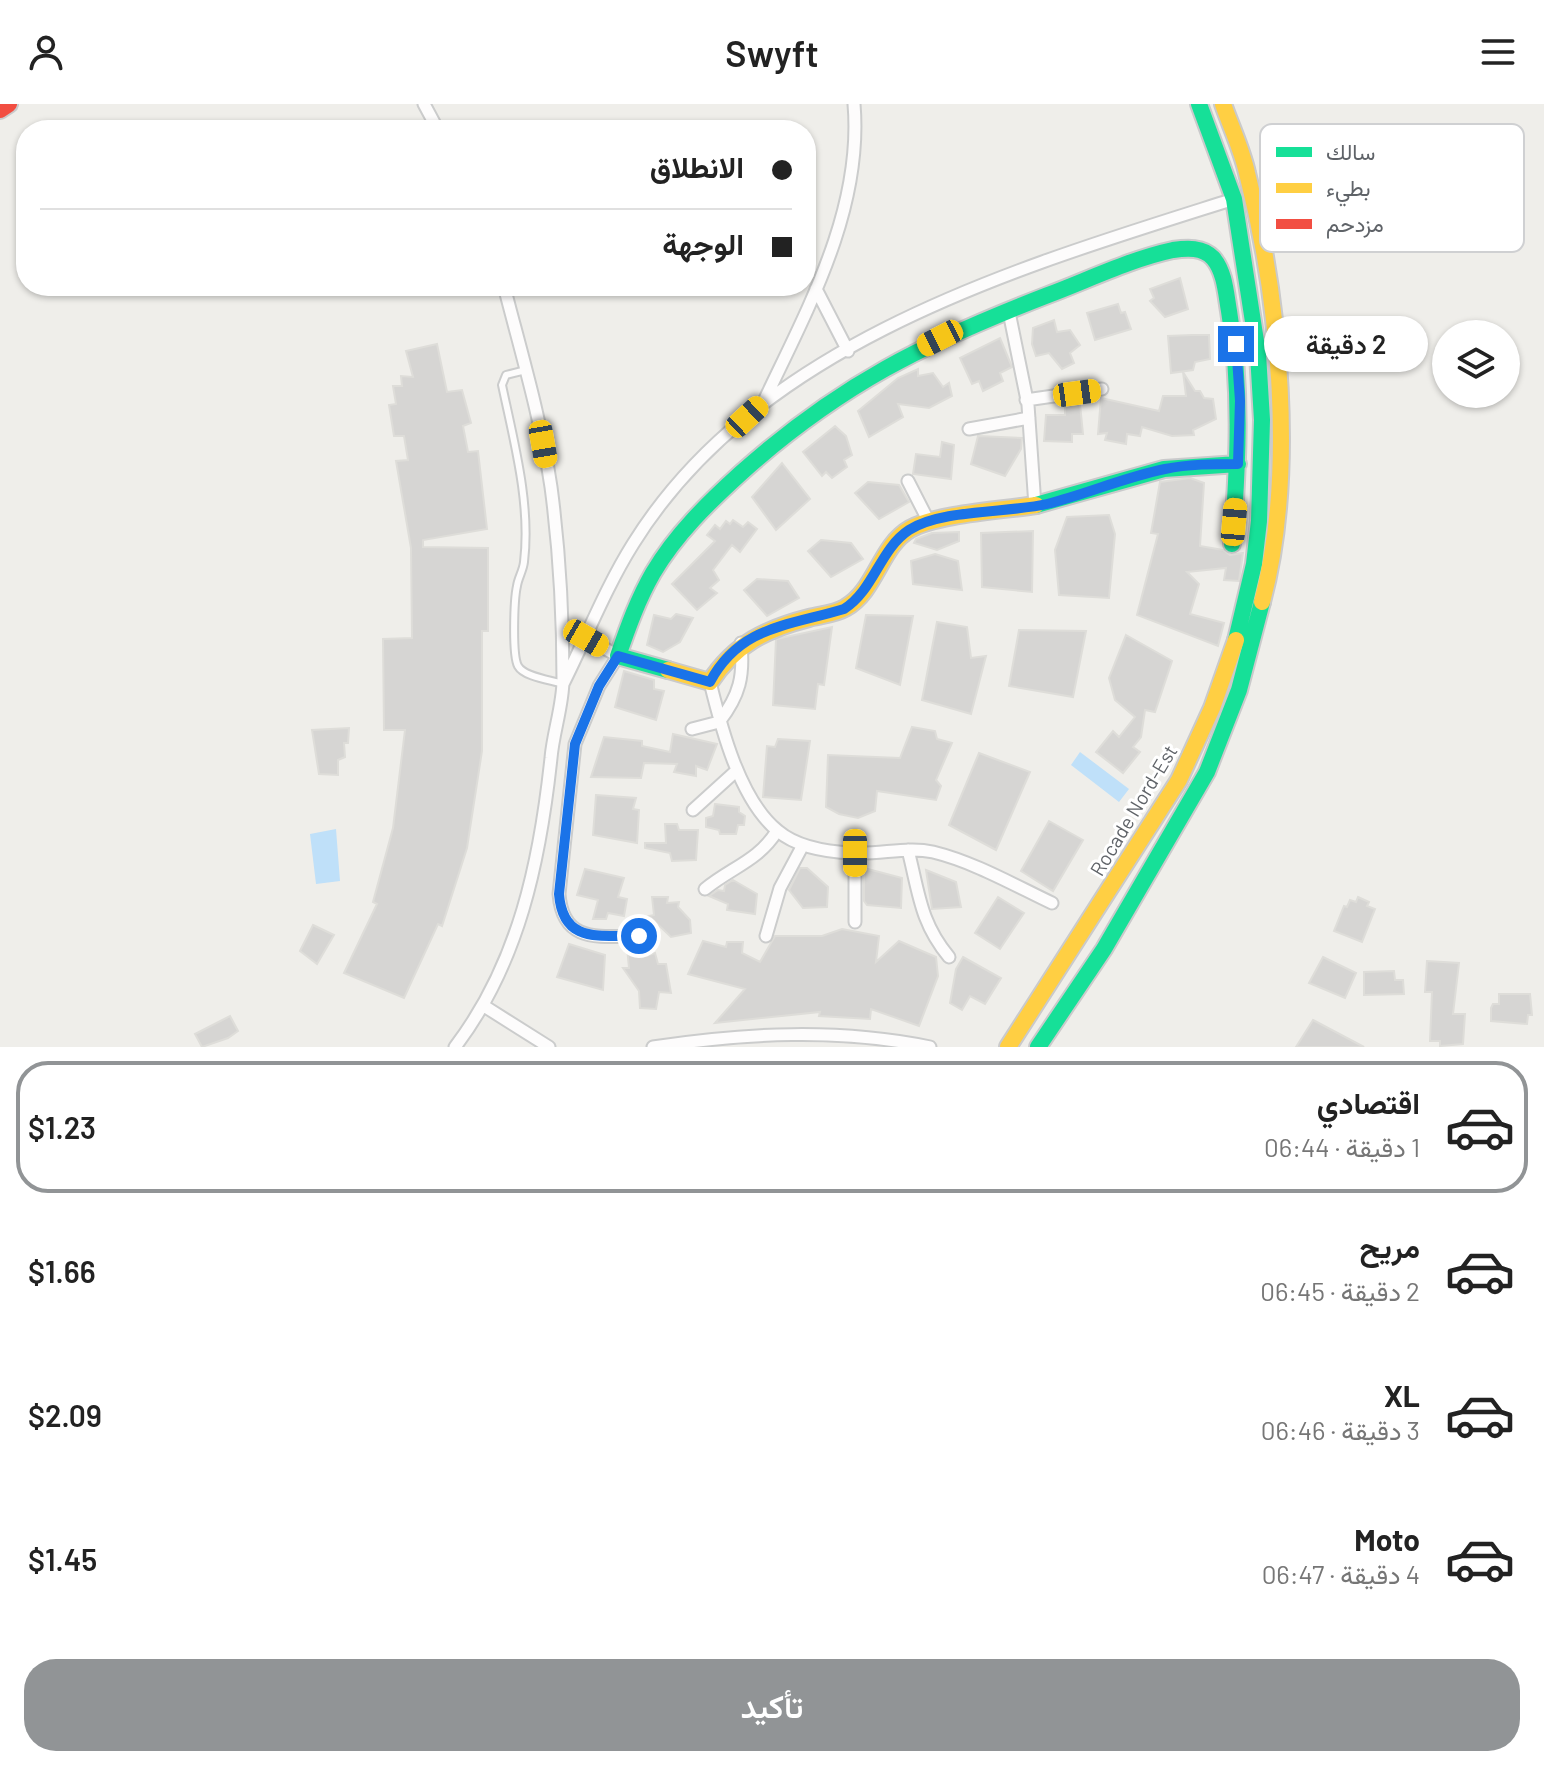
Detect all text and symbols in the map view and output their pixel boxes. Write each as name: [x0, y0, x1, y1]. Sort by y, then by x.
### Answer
icon: person: [24, 30, 68, 74]
icon: menu: [1476, 30, 1520, 74]
text: Swyft: [725, 31, 819, 74]
legend: [1260, 124, 1524, 252]
text: سالك: [1326, 138, 1375, 164]
text: الانطلاق: [650, 148, 744, 184]
text: بطيء: [1326, 174, 1371, 207]
text: مزدحم: [1326, 210, 1384, 239]
text: الوجهة: [662, 225, 744, 261]
car: [913, 316, 967, 360]
callout: 2 دقيقة: [1264, 316, 1428, 372]
map controls: [1432, 320, 1520, 408]
button: layers: [1432, 320, 1520, 408]
route end: [1218, 326, 1254, 362]
text: 2 دقيقة: [1306, 328, 1386, 359]
car: [1052, 378, 1102, 408]
car: [721, 392, 773, 442]
car: [527, 418, 559, 470]
car: [1220, 497, 1248, 547]
car: [559, 616, 613, 660]
street label: Rocade Nord-Est: [1084, 740, 1182, 880]
car: [843, 829, 867, 877]
route start: [621, 918, 657, 954]
text: اقتصادي: [1317, 1084, 1420, 1120]
icon: car: [1444, 1091, 1516, 1163]
text: $1.23: [28, 1109, 96, 1145]
text: 1 دقيقة · 06:44: [1264, 1131, 1420, 1162]
text: مريح: [1360, 1228, 1420, 1264]
icon: car: [1444, 1235, 1516, 1307]
text: $1.66: [28, 1253, 96, 1289]
text: 2 دقيقة · 06:45: [1260, 1275, 1420, 1306]
text: XL: [1384, 1377, 1420, 1413]
icon: car: [1444, 1379, 1516, 1451]
text: $2.09: [28, 1397, 102, 1433]
text: 3 دقيقة · 06:46: [1261, 1414, 1420, 1445]
text: Moto: [1354, 1521, 1420, 1557]
icon: car: [1444, 1523, 1516, 1595]
text: $1.45: [28, 1541, 97, 1577]
text: 4 دقيقة · 06:47: [1262, 1558, 1420, 1589]
button: تأكيد: [24, 1659, 1520, 1751]

